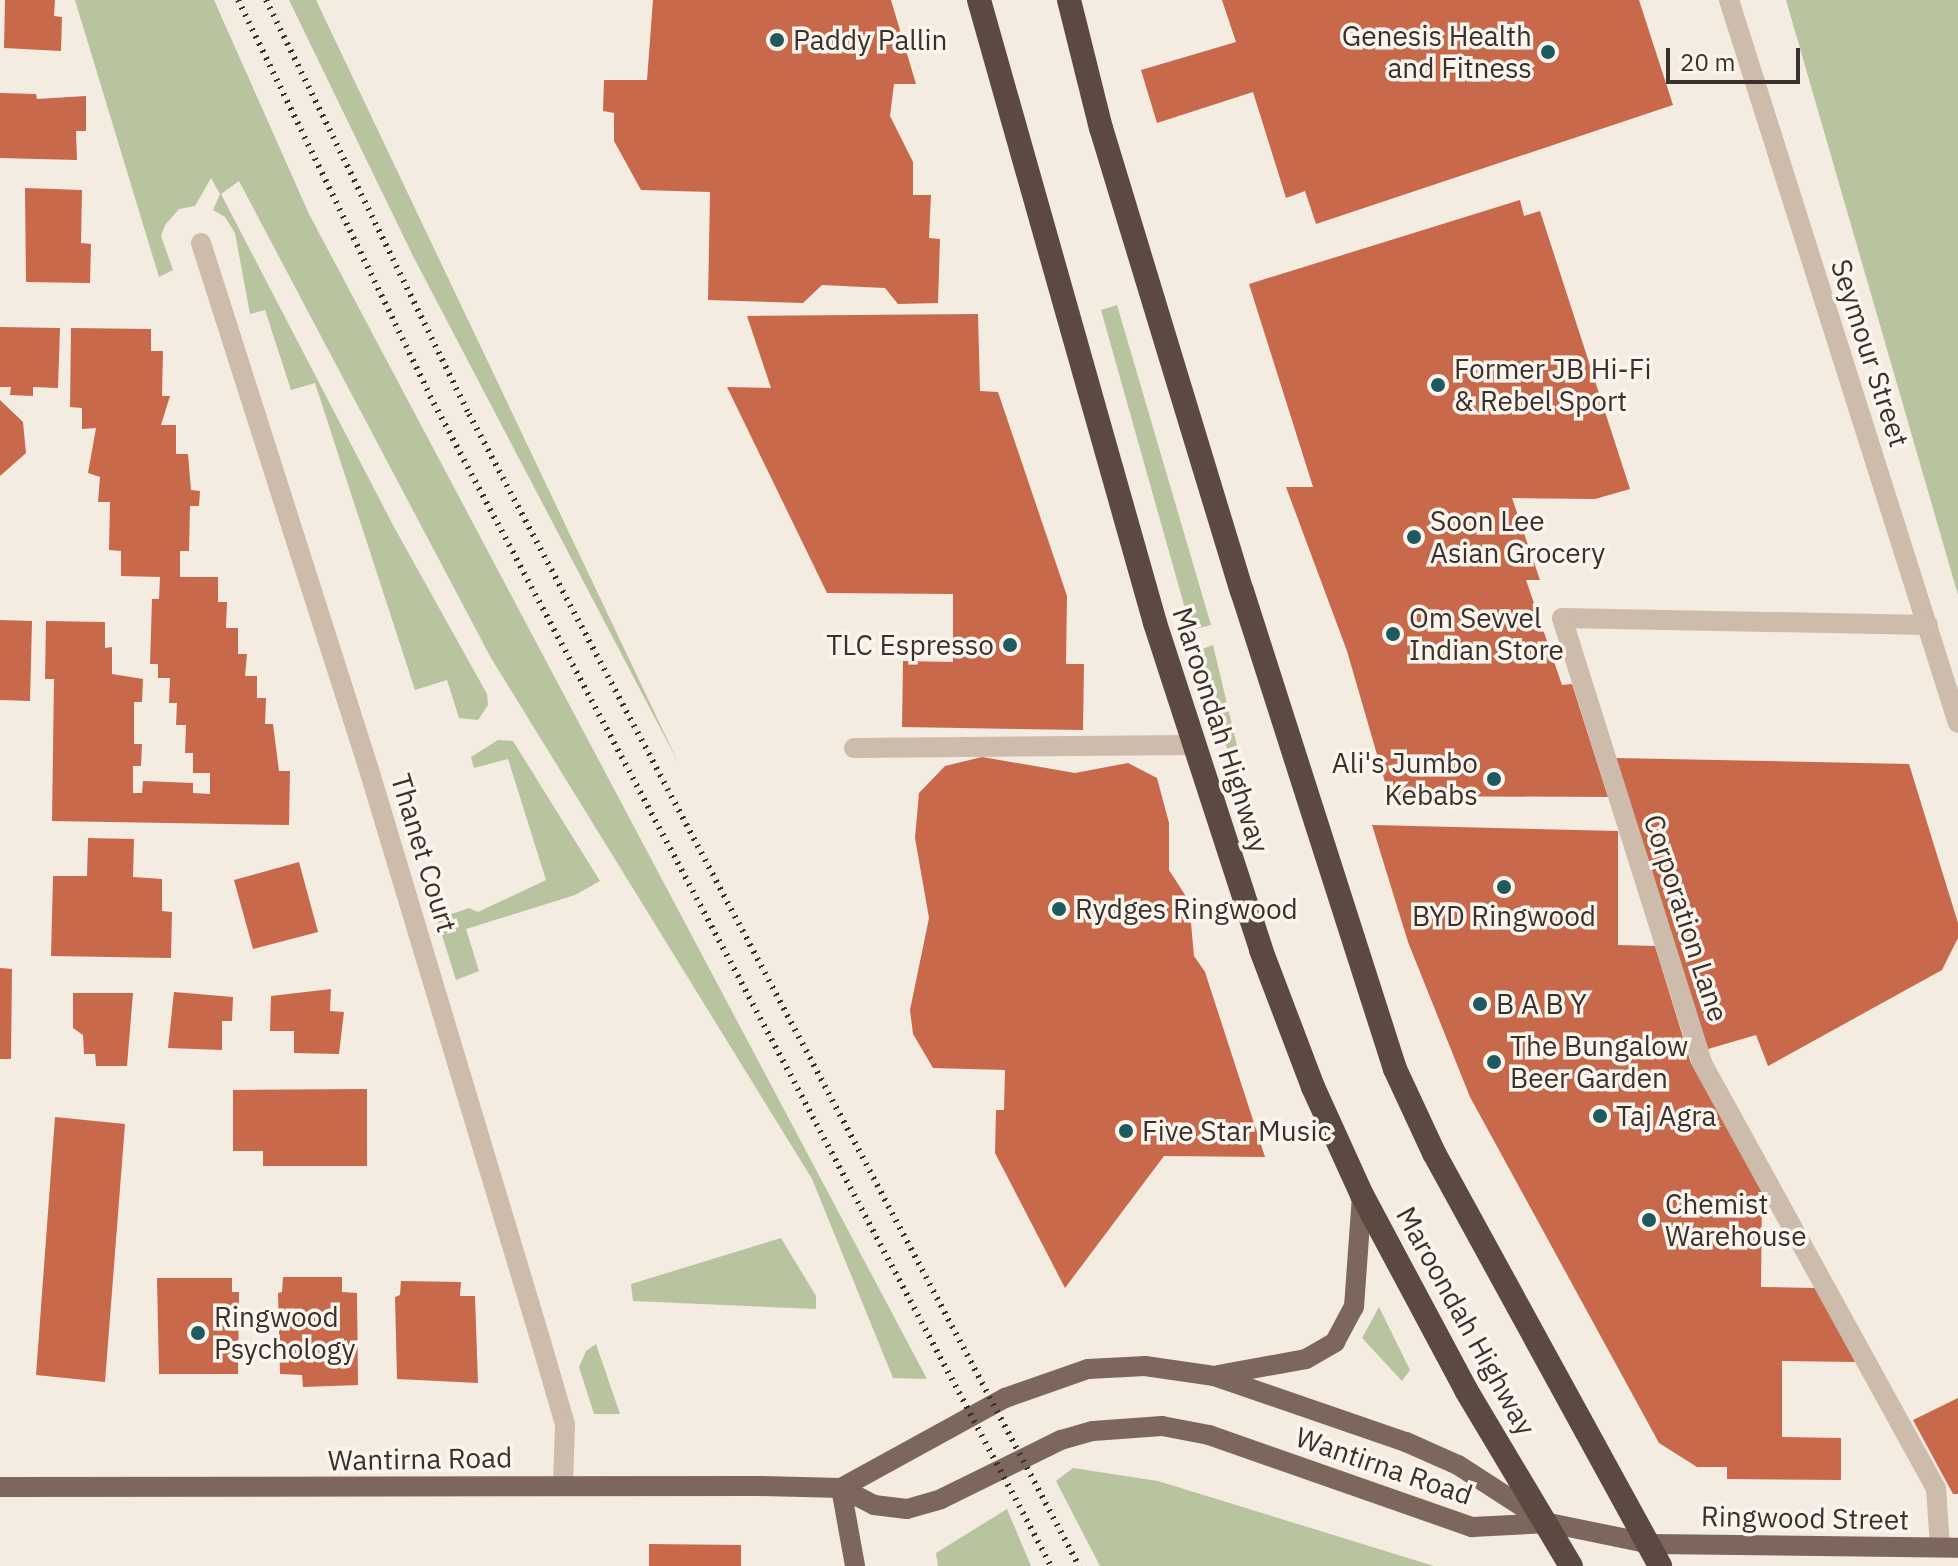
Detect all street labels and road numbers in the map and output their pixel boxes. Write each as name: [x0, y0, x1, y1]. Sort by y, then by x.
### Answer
street label: Seymour Street: [1824, 255, 1916, 451]
street label: Maroondah Highway: [1165, 603, 1277, 857]
street label: Thanet Court: [384, 770, 464, 936]
street label: Corporation Lane: [1637, 810, 1735, 1026]
street label: Maroondah Highway: [1389, 1201, 1543, 1441]
street label: Wantirna Road: [1291, 1420, 1477, 1512]
street label: Wantirna Road: [327, 1441, 513, 1477]
street label: Ringwood Street: [1701, 1499, 1909, 1537]

